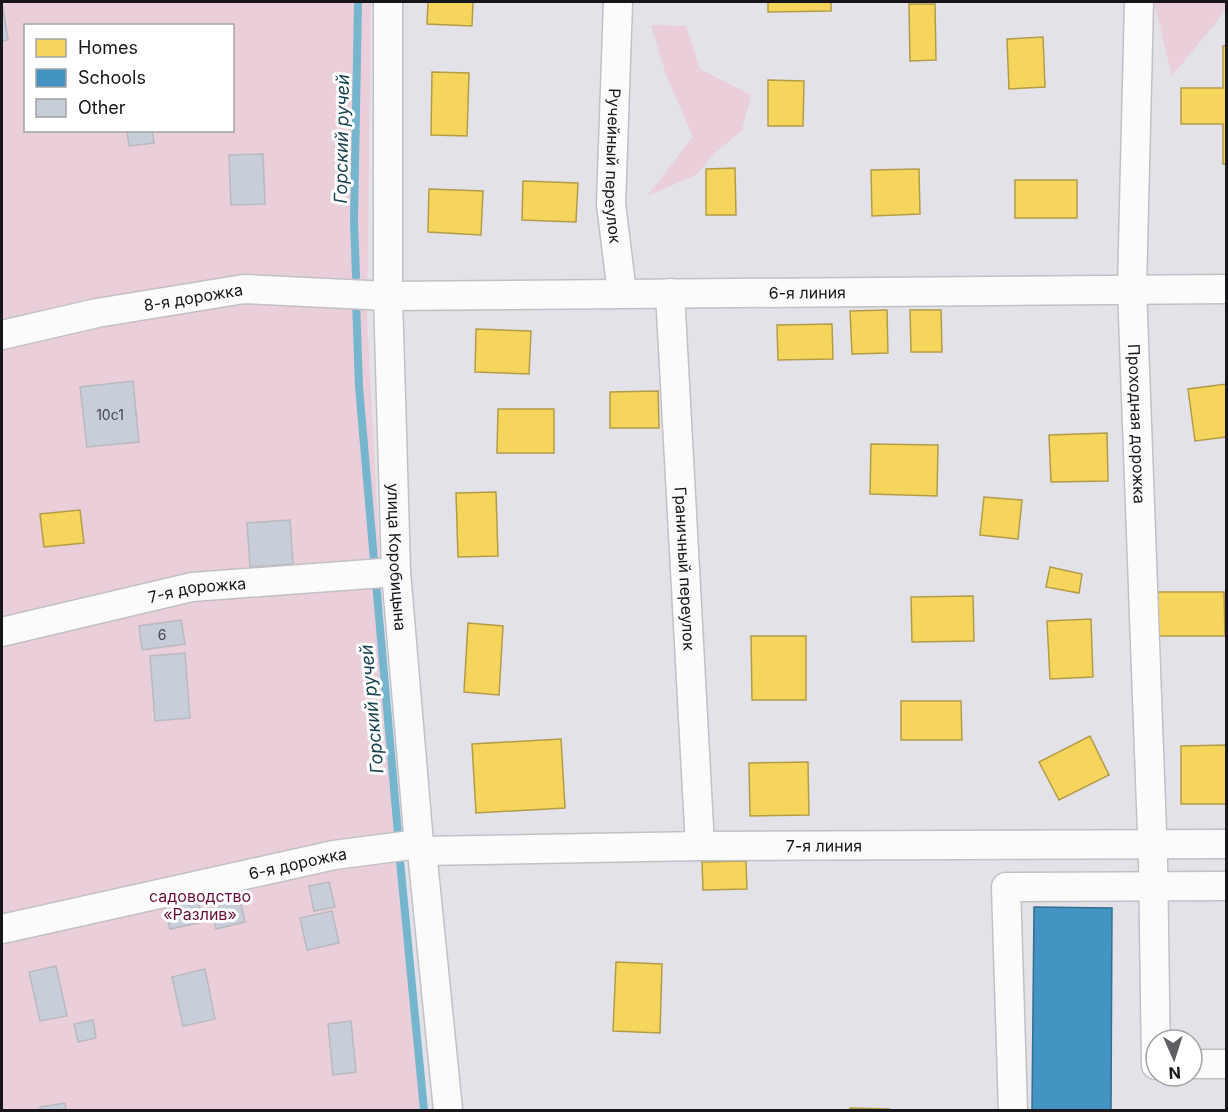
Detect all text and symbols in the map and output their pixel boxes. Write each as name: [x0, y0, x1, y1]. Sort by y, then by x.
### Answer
legend: [24, 24, 234, 132]
text: Homes: [78, 37, 138, 58]
text: Schools: [78, 67, 146, 88]
water label: Горский ручей: [330, 74, 353, 204]
street label: Ручейный переулок: [601, 88, 626, 245]
text: Other: [78, 97, 126, 118]
street label: 8-я дорожка: [142, 279, 244, 315]
street label: 6-я линия: [769, 282, 846, 303]
street label: Проходная дорожка: [1124, 343, 1150, 504]
house number: 10с1: [96, 406, 124, 423]
street label: улица Коробицына: [383, 483, 411, 631]
street label: Граничный переулок: [671, 486, 699, 651]
street label: 7-я дорожка: [146, 573, 247, 607]
house number: 6: [158, 626, 166, 643]
water label: Горский ручей: [355, 643, 388, 774]
street label: 7-я линия: [786, 835, 862, 856]
street label: 6-я дорожка: [247, 843, 348, 884]
park label: садоводство «Разлив»: [149, 886, 251, 924]
north arrow: [1144, 1028, 1204, 1088]
text: N: [1168, 1063, 1181, 1083]

